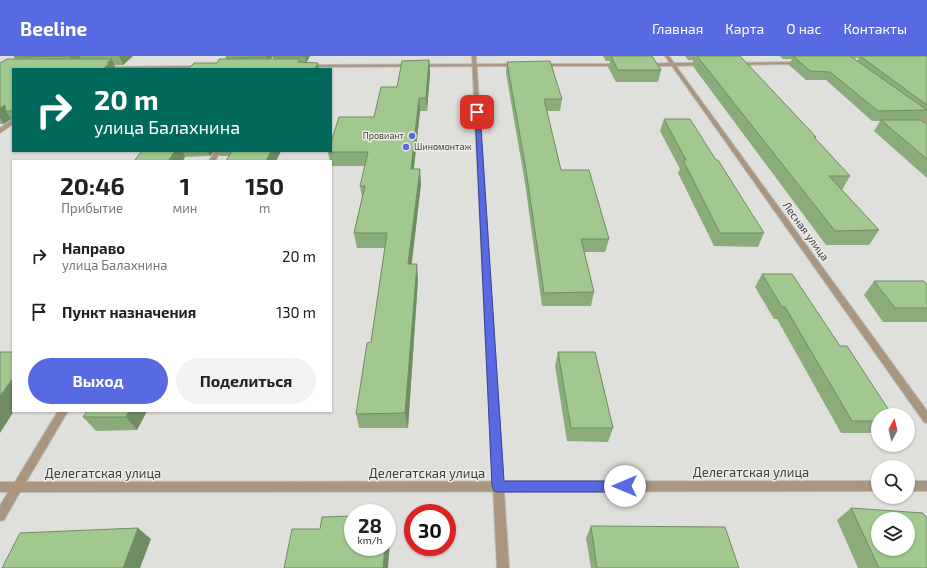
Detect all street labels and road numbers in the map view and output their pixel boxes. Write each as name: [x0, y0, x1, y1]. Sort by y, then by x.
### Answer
street label: Лесная улица: [780, 199, 832, 263]
street label: Делегатская улица: [693, 464, 809, 480]
street label: Делегатская улица: [45, 465, 161, 481]
street label: Делегатская улица: [369, 465, 485, 481]

